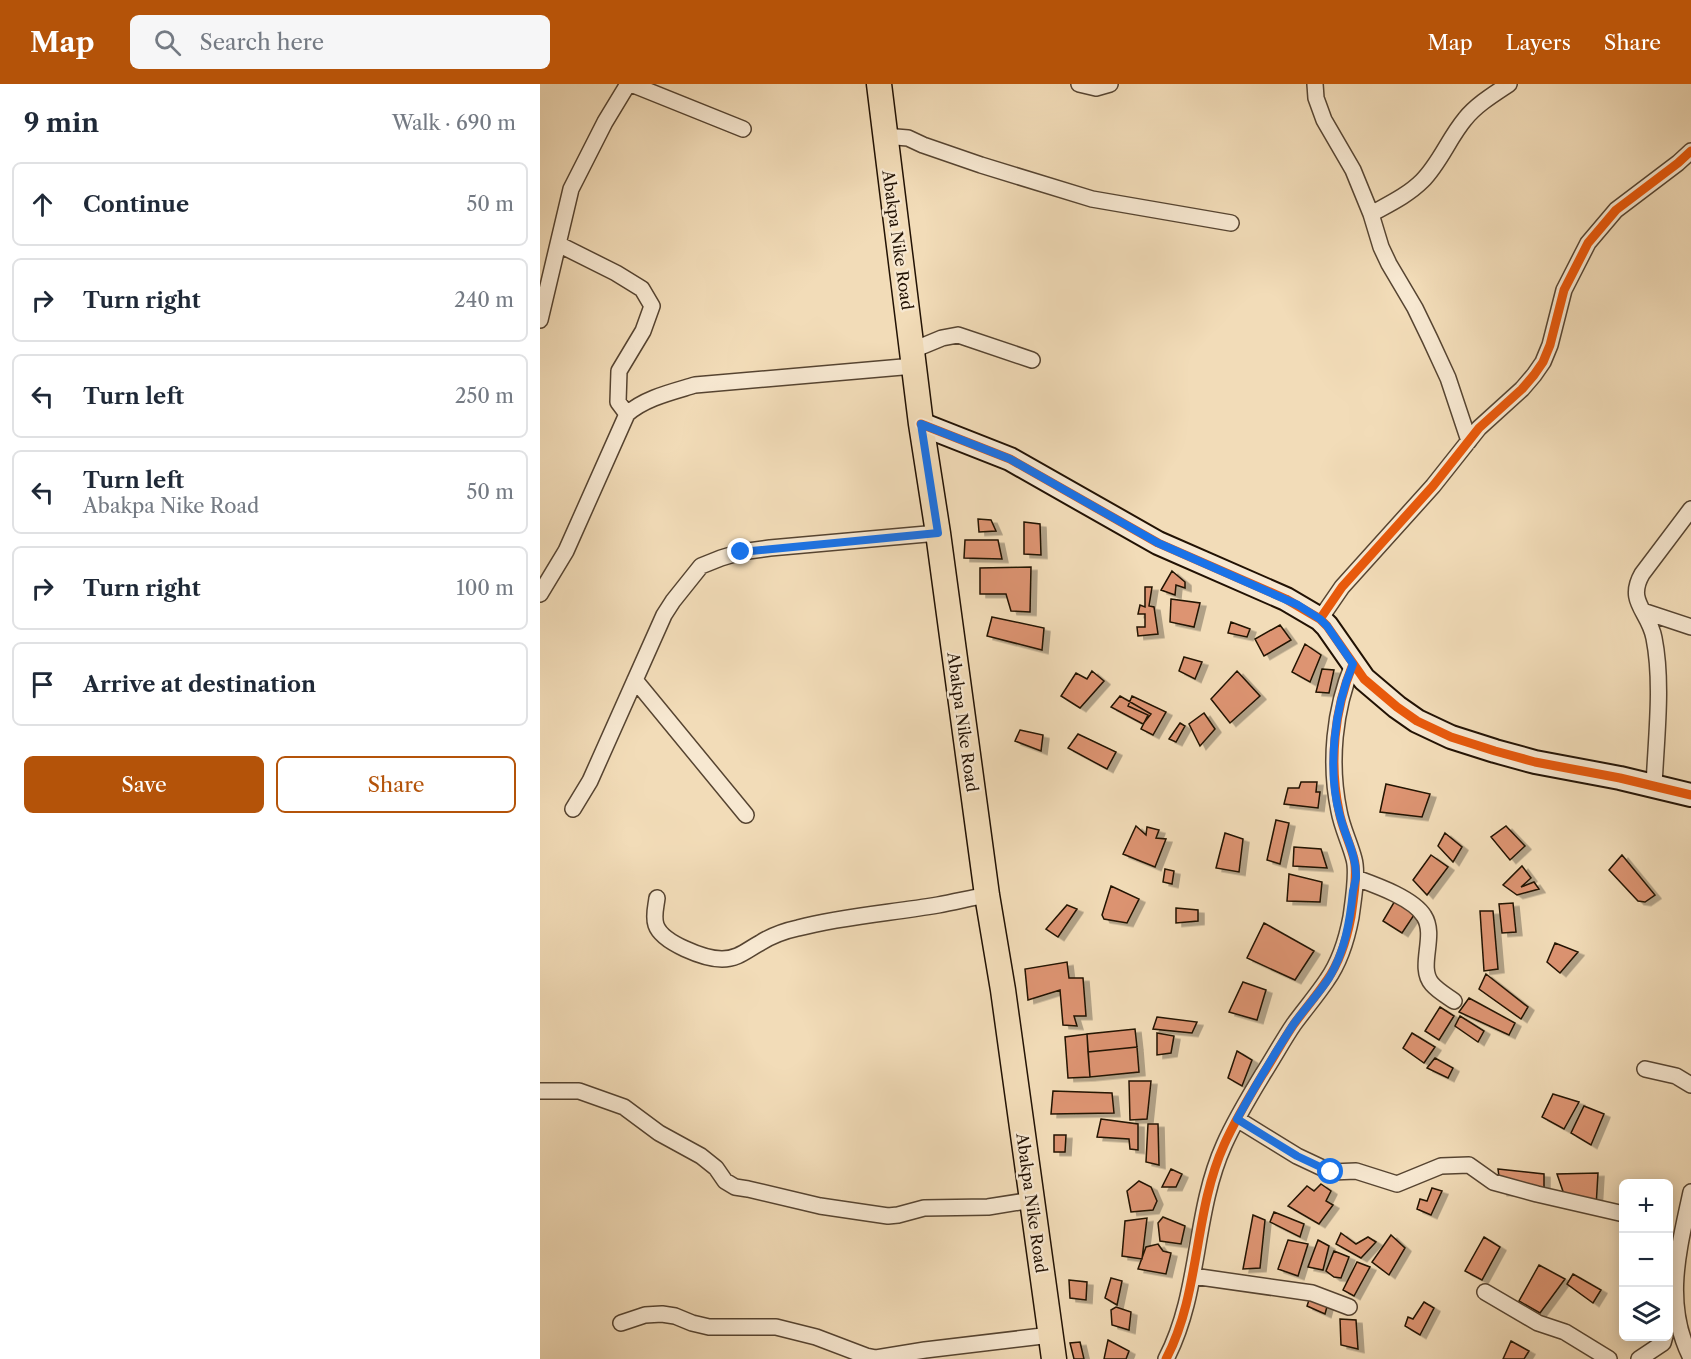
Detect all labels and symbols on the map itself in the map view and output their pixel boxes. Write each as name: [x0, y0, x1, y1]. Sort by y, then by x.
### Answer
street label: Abakpa Nike Road: [878, 168, 918, 311]
route end: [727, 538, 753, 564]
street label: Abakpa Nike Road: [943, 650, 983, 793]
street label: Abakpa Nike Road: [1012, 1131, 1052, 1274]
route start: [1317, 1158, 1343, 1184]

